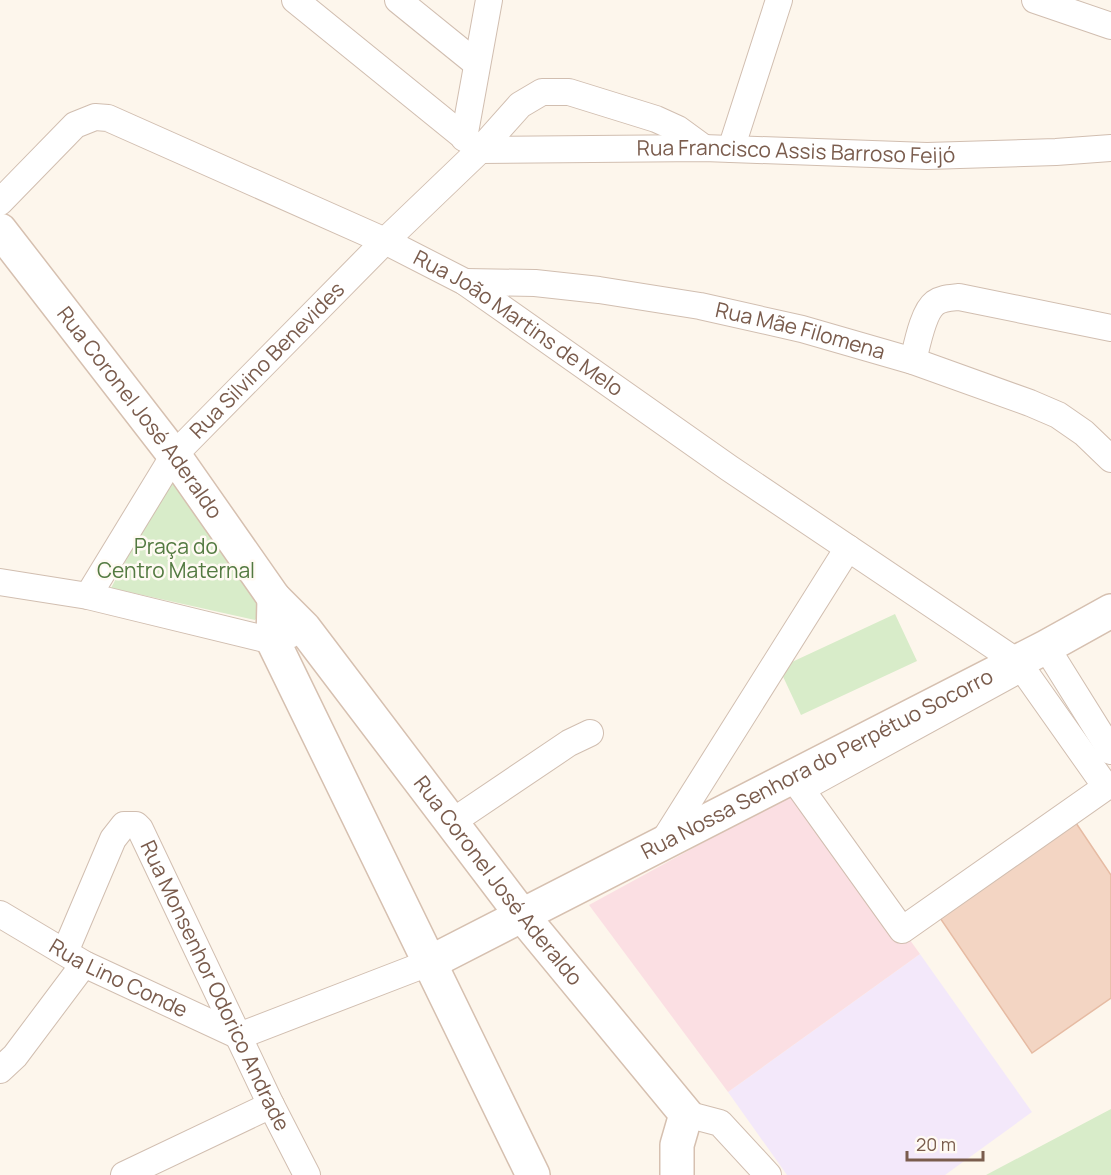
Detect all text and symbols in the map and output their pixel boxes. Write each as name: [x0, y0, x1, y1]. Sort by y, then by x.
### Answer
street label: Rua Francisco Assis Barroso Feijó: [636, 133, 956, 169]
street label: Rua João Martins de Melo: [409, 243, 629, 402]
street label: Rua Silvino Benevides: [183, 275, 350, 444]
street label: Rua Mãe Filomena: [713, 295, 889, 365]
street label: Rua Coronel José Aderaldo: [51, 300, 229, 524]
park label: Praça do Centro Maternal: [97, 532, 255, 584]
street label: Rua Nossa Senhora do Perpétuo Socorro: [636, 661, 998, 865]
street label: Rua Coronel José Aderaldo: [408, 770, 589, 991]
street label: Rua Monsenhor Odorico Andrade: [134, 836, 297, 1135]
street label: Rua Lino Conde: [45, 932, 193, 1023]
scale bar: [907, 1124, 984, 1162]
text: 20 m: [916, 1132, 956, 1156]

